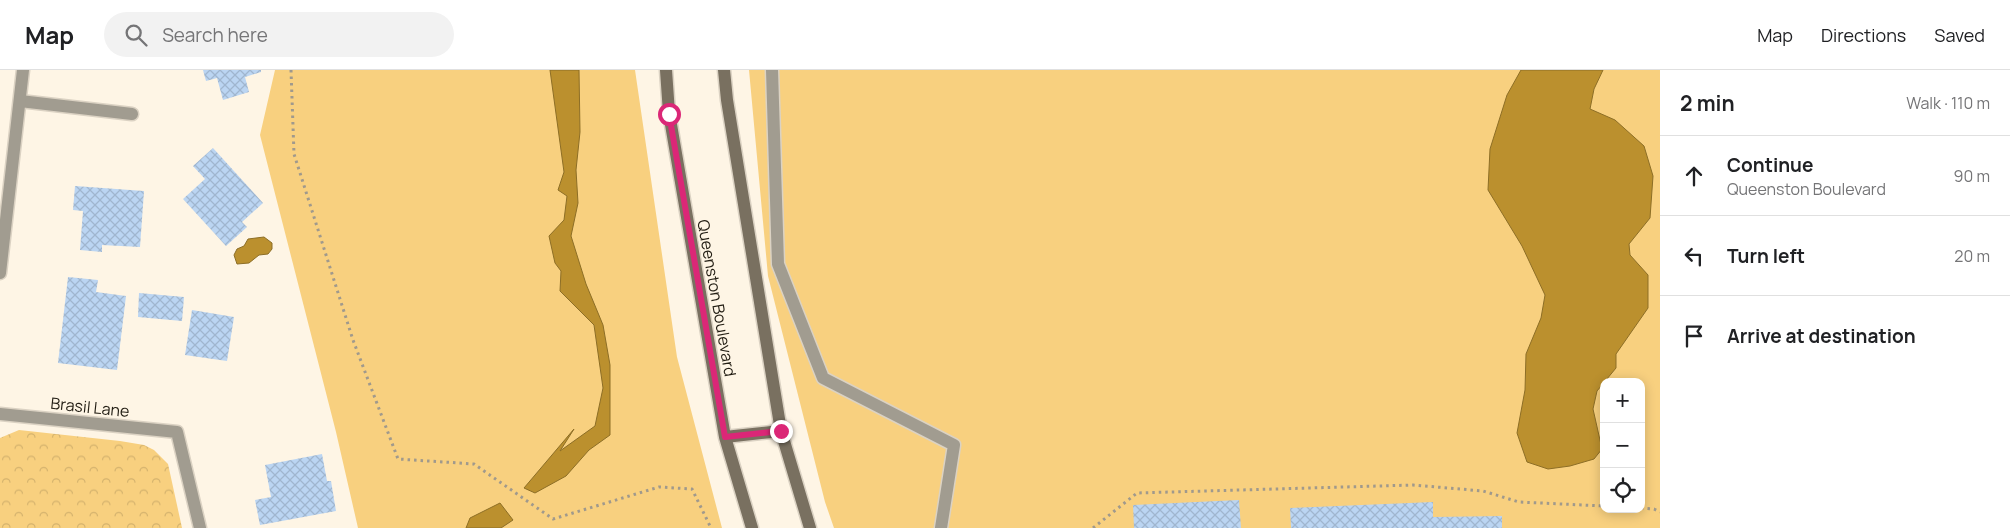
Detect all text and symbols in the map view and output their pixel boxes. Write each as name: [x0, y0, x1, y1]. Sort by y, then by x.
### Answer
search box: [104, 12, 454, 57]
text: Map: [25, 18, 74, 51]
icon: search: [122, 21, 150, 49]
text: Search here: [162, 22, 268, 48]
text: Map: [1757, 23, 1793, 47]
text: Directions: [1821, 23, 1906, 47]
text: Saved: [1934, 23, 1985, 47]
text: 2 min: [1680, 89, 1735, 117]
text: Walk · 110 m: [1906, 92, 1990, 114]
route start: [658, 103, 681, 126]
text: Continue: [1727, 152, 1813, 178]
icon: ahead: [1680, 162, 1708, 190]
text: 90 m: [1954, 165, 1990, 187]
text: Queenston Boulevard: [1727, 178, 1886, 200]
street label: Queenston Boulevard: [692, 218, 742, 378]
icon: left: [1680, 242, 1708, 270]
text: Turn left: [1727, 243, 1805, 269]
text: 20 m: [1954, 245, 1990, 267]
icon: arrive: [1680, 322, 1708, 350]
text: Arrive at destination: [1727, 323, 1916, 349]
map controls: [1600, 378, 1645, 513]
button: +: [1600, 378, 1645, 423]
street label: Brasil Lane: [50, 392, 130, 422]
route end: [770, 420, 793, 443]
button: −: [1600, 423, 1645, 468]
button: locate: [1600, 468, 1645, 513]

